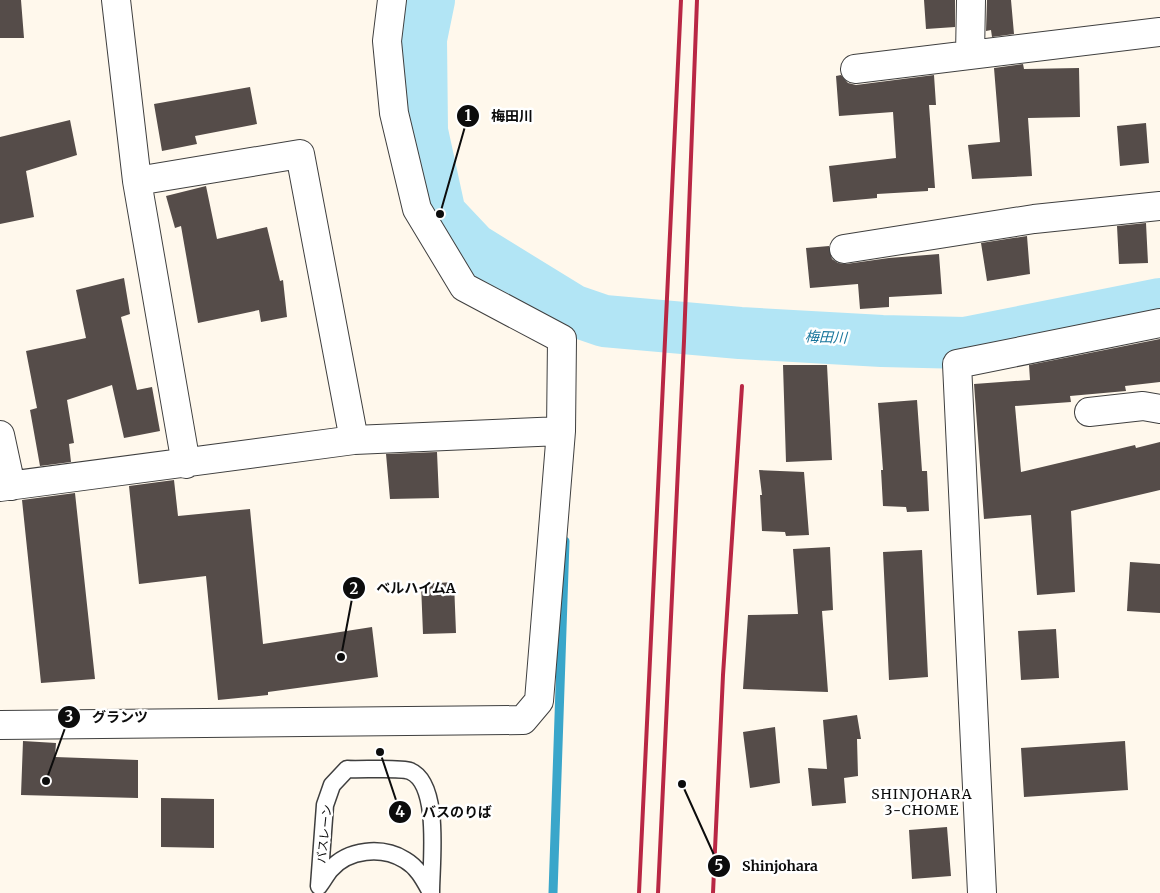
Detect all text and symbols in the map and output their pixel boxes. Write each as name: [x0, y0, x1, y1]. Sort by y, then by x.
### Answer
callout: 梅田川: [456, 101, 543, 130]
text: 1: [465, 106, 472, 125]
text: 梅田川: [491, 107, 533, 125]
water label: 梅田川: [805, 327, 849, 347]
callout: ベルハイムA: [341, 574, 466, 603]
text: 2: [350, 579, 359, 598]
text: ベルハイムA: [376, 579, 457, 597]
callout: グランツ: [57, 702, 158, 731]
text: 3: [65, 707, 73, 726]
text: グランツ: [92, 708, 148, 726]
district label: SHINJOHARA 3-CHOME: [871, 785, 973, 819]
callout: バスのりば: [387, 797, 502, 826]
text: 4: [395, 802, 405, 821]
text: バスのりば: [422, 803, 492, 821]
street label: バスレーン: [313, 804, 335, 864]
callout: Shinjohara: [707, 851, 827, 880]
text: 5: [715, 856, 723, 875]
text: Shinjohara: [742, 857, 818, 875]

